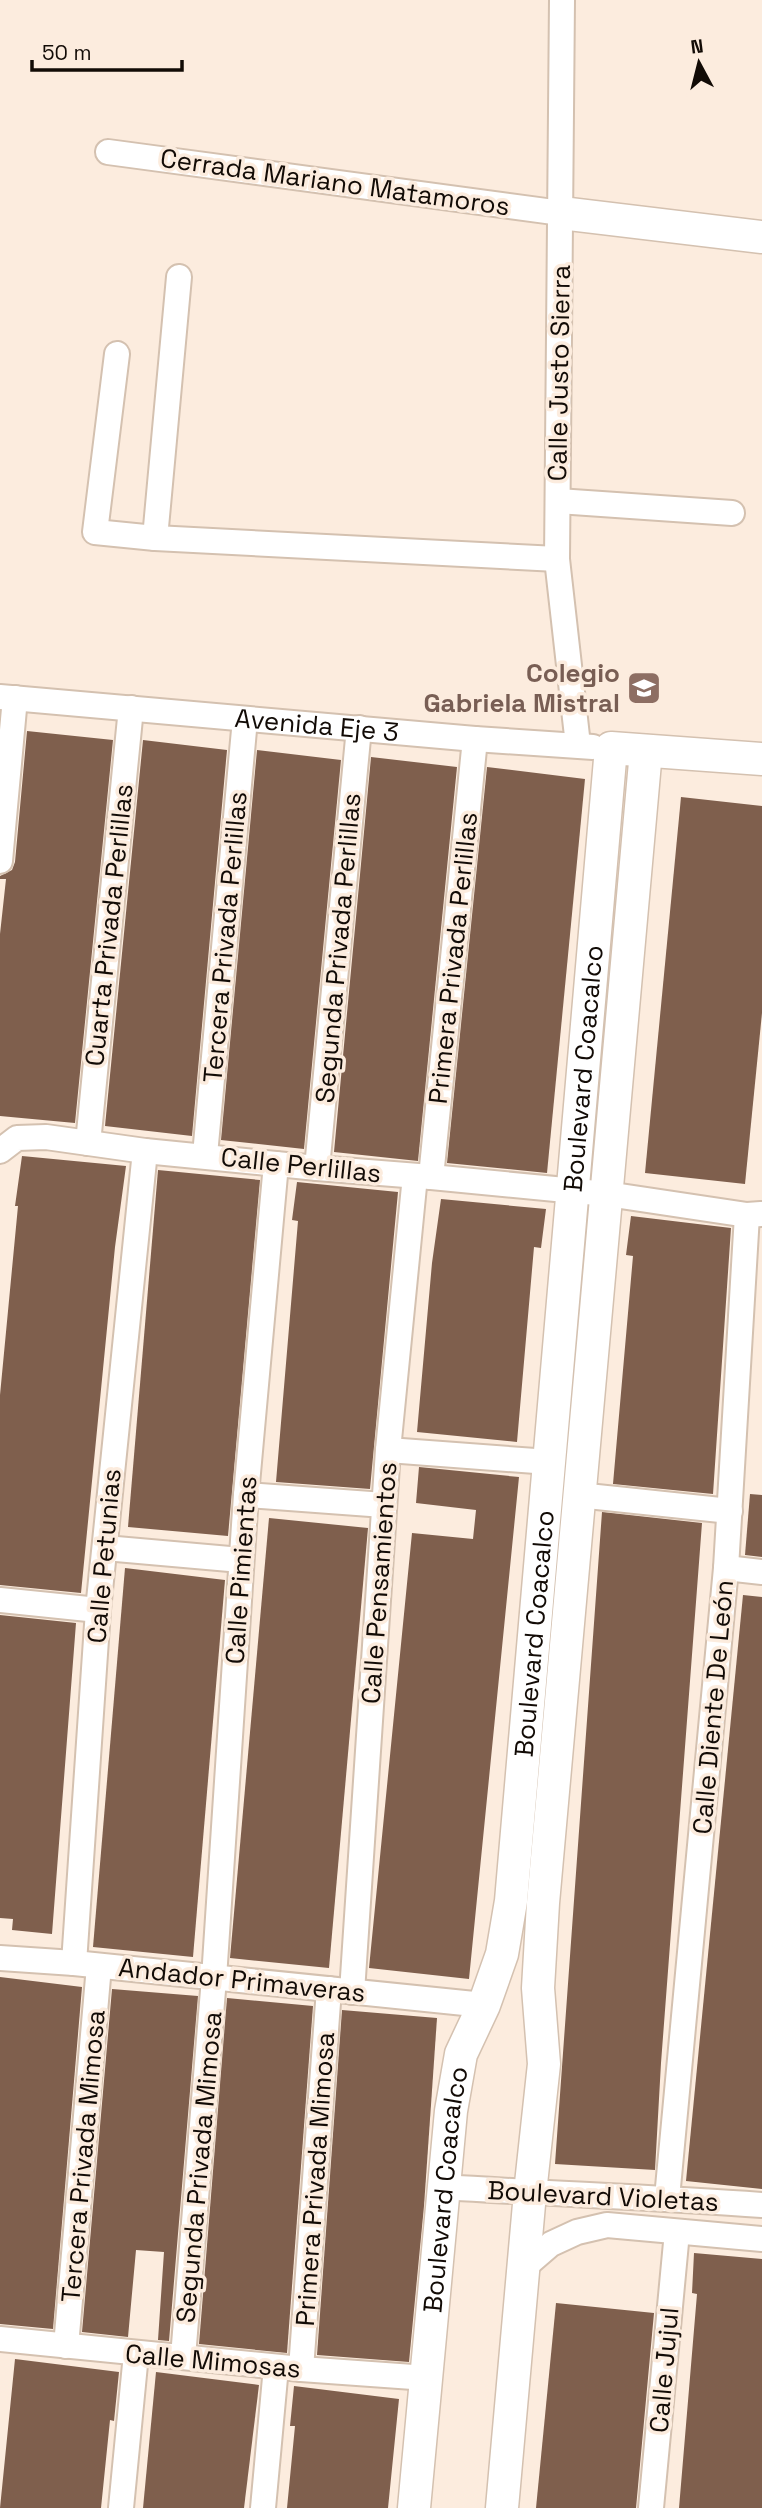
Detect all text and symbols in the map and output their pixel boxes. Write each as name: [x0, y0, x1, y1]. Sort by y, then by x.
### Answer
scale bar: [32, 28, 182, 72]
north arrow: [664, 28, 734, 98]
text: N: [689, 33, 705, 60]
text: 50 m: [42, 39, 92, 66]
street label: Cerrada Mariano Matamoros: [158, 141, 512, 223]
street label: Calle Justo Sierra: [540, 264, 578, 482]
place label: Colegio Gabriela Mistral: [423, 656, 620, 720]
school or university icon: Colegio Gabriela Mistral: [625, 669, 663, 707]
street label: Avenida Eje 3: [233, 701, 400, 749]
street label: Cuarta Privada Perlillas: [77, 782, 141, 1068]
street label: Tercera Privada Perlillas: [195, 790, 255, 1084]
street label: Segunda Privada Perlillas: [308, 792, 368, 1104]
street label: Primera Privada Perlillas: [421, 810, 485, 1106]
street label: Boulevard Coacalco: [556, 944, 611, 1194]
street label: Calle Perlillas: [219, 1140, 383, 1190]
street label: Calle Pensamientos: [354, 1461, 404, 1705]
street label: Calle Petunias: [79, 1467, 129, 1645]
street label: Calle Pimientas: [217, 1475, 265, 1665]
street label: Boulevard Coacalco: [507, 1509, 562, 1758]
street label: Calle Diente De León: [685, 1578, 741, 1836]
street label: Andador Primaveras: [117, 1950, 367, 2010]
street label: Tercera Privada Mimosa: [53, 2008, 113, 2304]
street label: Segunda Privada Mimosa: [168, 2010, 230, 2324]
street label: Primera Privada Mimosa: [288, 2031, 342, 2327]
street label: Boulevard Coacalco: [415, 2064, 476, 2314]
street label: Boulevard Violetas: [486, 2173, 720, 2219]
street label: Calle Jujul: [642, 2306, 686, 2434]
street label: Calle Mimosas: [124, 2336, 302, 2386]

